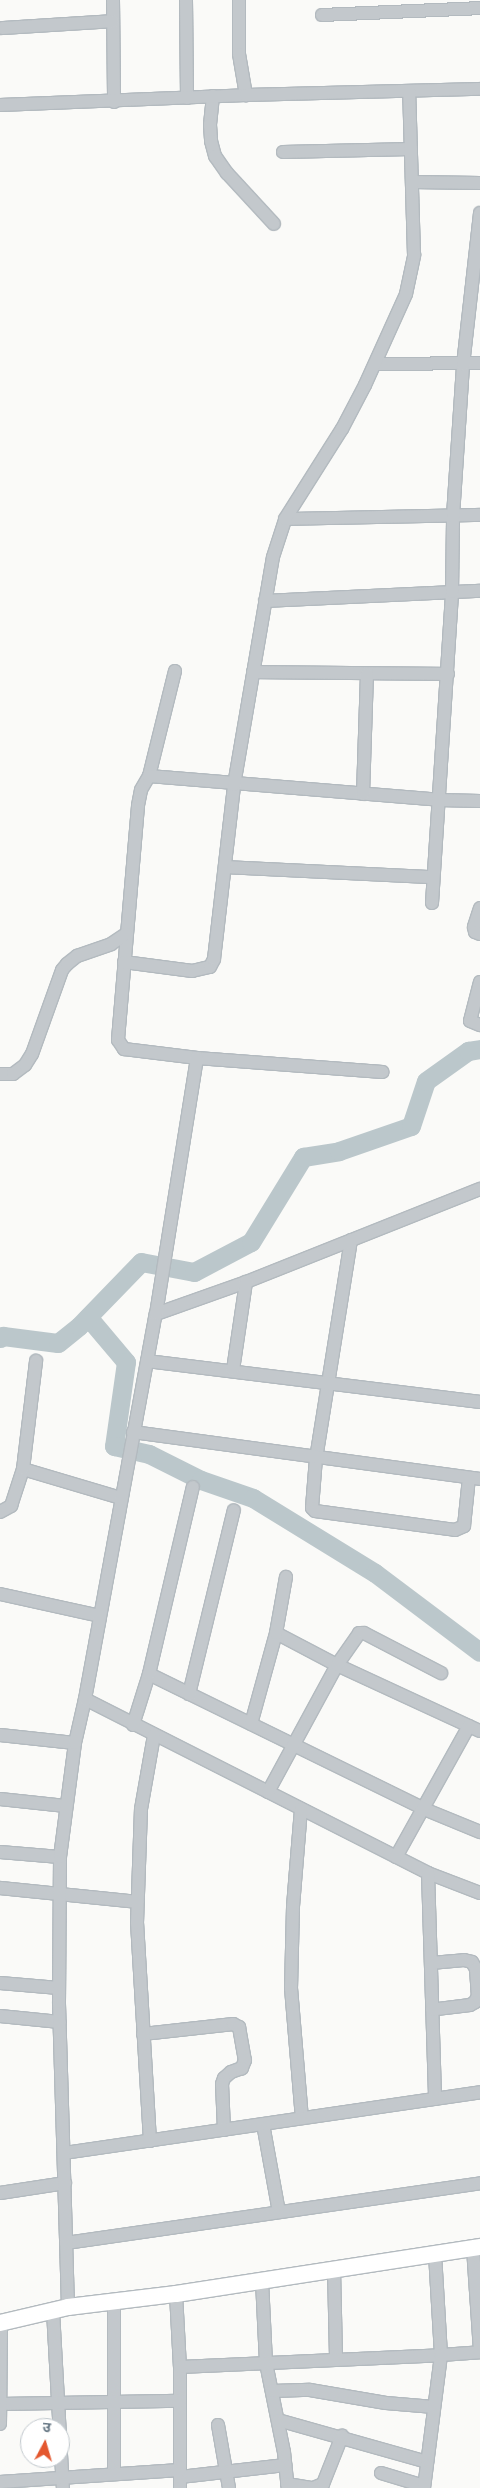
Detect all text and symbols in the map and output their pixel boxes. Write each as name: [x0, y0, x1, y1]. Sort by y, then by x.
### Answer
north arrow: [20, 2418, 70, 2468]
text: उ: [42, 2420, 51, 2437]

